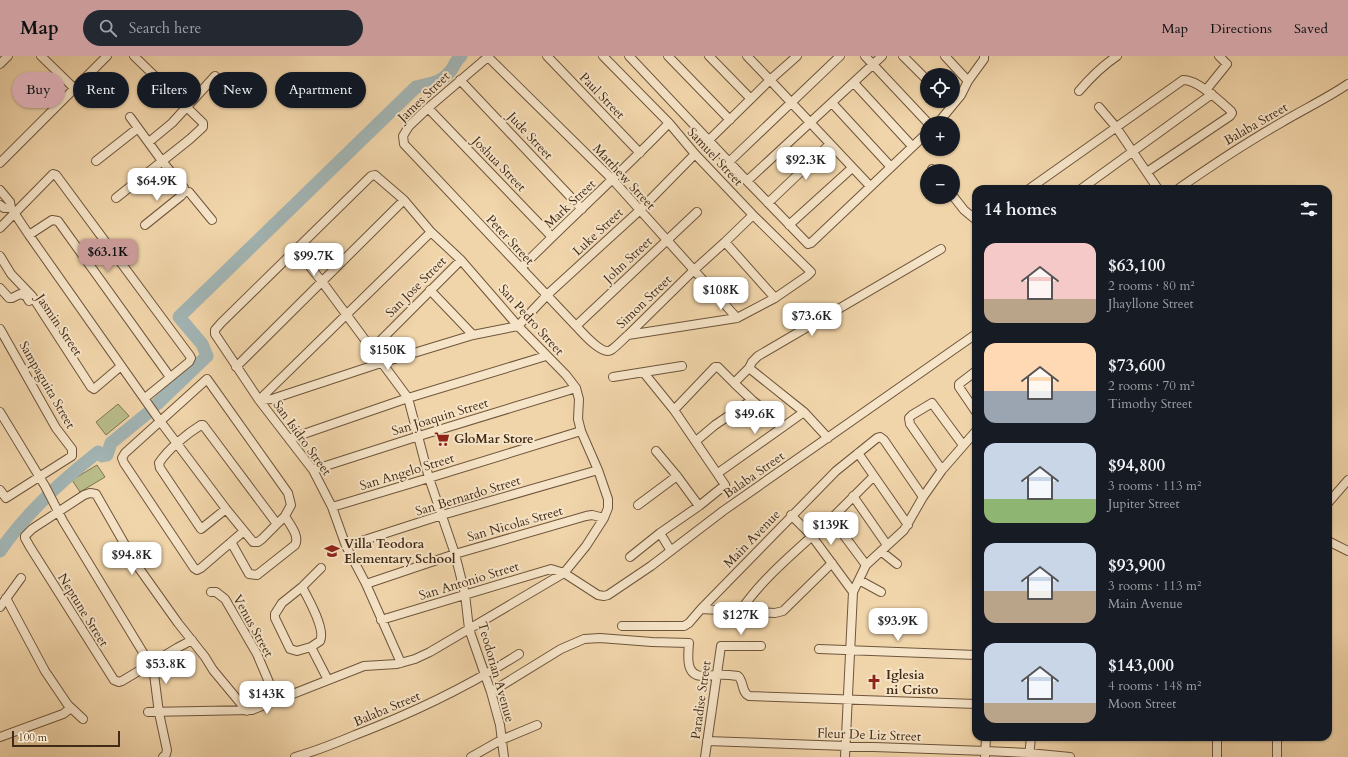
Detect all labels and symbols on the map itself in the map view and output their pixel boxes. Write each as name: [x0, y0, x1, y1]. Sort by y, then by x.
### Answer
street label: James Street: [393, 68, 454, 128]
street label: Paul Street: [575, 69, 629, 123]
street label: Balaba Street: [1221, 99, 1291, 149]
street label: Jude Street: [502, 107, 557, 164]
street label: Samuel Street: [683, 124, 747, 190]
street label: Joshua Street: [467, 131, 530, 196]
street label: Matthew Street: [589, 140, 659, 214]
pin: $92.3K: [773, 147, 839, 181]
pin: $64.9K: [124, 168, 190, 202]
street label: Mark Street: [540, 175, 600, 233]
street label: Luke Street: [569, 204, 627, 260]
street label: Peter Street: [482, 211, 538, 269]
street label: John Street: [598, 233, 656, 289]
pin: $63.1K: [75, 239, 141, 273]
pin: $99.7K: [281, 243, 347, 277]
street label: San Jose Street: [382, 253, 450, 321]
street label: Simon Street: [612, 271, 676, 333]
pin: $108K: [693, 277, 749, 311]
street label: San Pedro Street: [494, 281, 568, 359]
street label: Jasmin Street: [31, 289, 86, 360]
pin: $73.6K: [779, 303, 845, 337]
pin: $150K: [360, 337, 416, 371]
street label: Sampaguita Street: [15, 338, 79, 432]
street label: San Joaquin Street: [390, 394, 490, 440]
street label: San Isidro Street: [269, 397, 335, 479]
pin: $49.6K: [722, 401, 788, 435]
supermarket icon: GloMar Store: [433, 430, 451, 448]
place label: GloMar Store: [454, 430, 533, 448]
street label: Balaba Street: [720, 447, 788, 503]
street label: San Angelo Street: [358, 449, 456, 495]
street label: San Bernardo Street: [413, 471, 523, 521]
street label: San Nicolas Street: [465, 502, 565, 546]
street label: Main Avenue: [720, 506, 784, 572]
pin: $139K: [803, 512, 859, 546]
place label: Villa Teodora Elementary School: [344, 535, 456, 568]
pin: $94.8K: [99, 542, 165, 576]
school or university icon: Villa Teodora Elementary School: [323, 542, 341, 560]
street label: San Antonio Street: [417, 557, 521, 605]
street label: Neptune Street: [53, 570, 113, 650]
street label: Venus Street: [228, 591, 278, 661]
pin: $127K: [713, 602, 769, 636]
pin: $93.9K: [865, 608, 931, 642]
street label: Teodorian Avenue: [473, 620, 519, 724]
pin: $53.8K: [133, 651, 199, 685]
street label: Paradise Street: [687, 660, 715, 740]
place label: Iglesia ni Cristo: [886, 666, 939, 699]
church icon: Iglesia ni Cristo: [865, 673, 883, 691]
pin: $143K: [239, 681, 295, 715]
street label: Balaba Street: [351, 687, 423, 731]
street label: Fleur De Liz Street: [817, 724, 921, 746]
scale bar: [12, 729, 120, 748]

